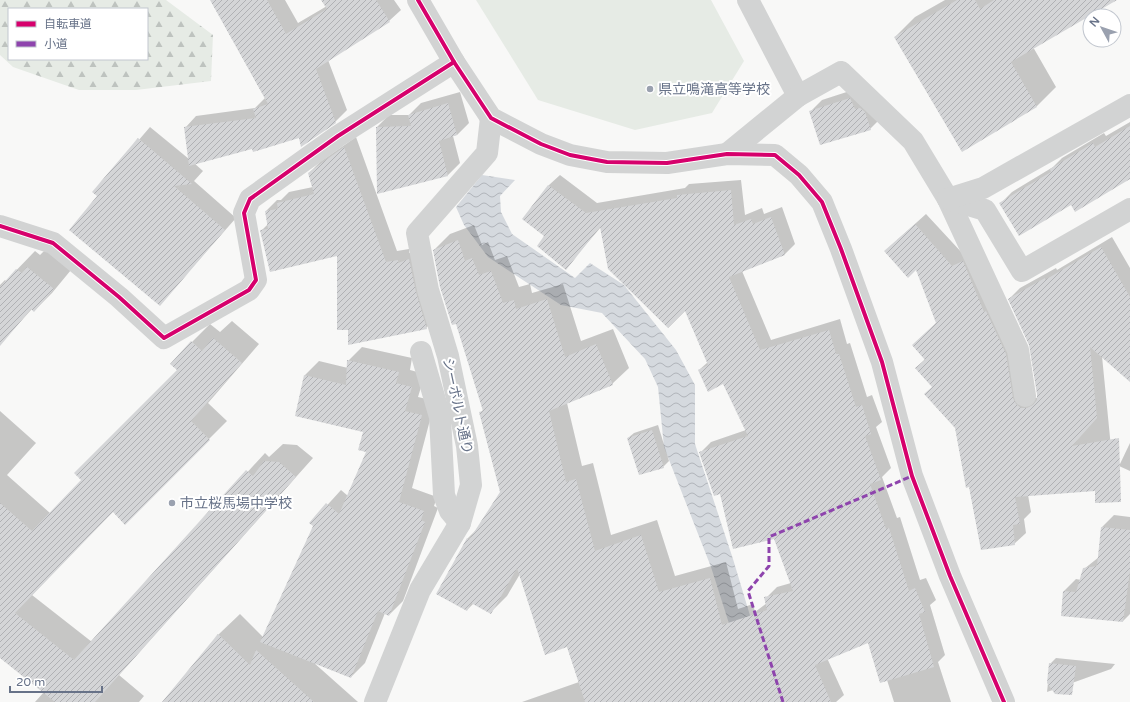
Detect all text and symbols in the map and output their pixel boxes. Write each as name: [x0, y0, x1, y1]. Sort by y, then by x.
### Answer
legend: [8, 8, 148, 60]
north arrow: [1082, 8, 1122, 48]
text: N: [1087, 14, 1103, 29]
text: 自転車道: [44, 17, 92, 31]
text: 小道: [44, 37, 68, 51]
place label: 県立鳴滝高等学校: [658, 81, 770, 98]
marker: 県立鳴滝高等学校: [645, 84, 655, 94]
street label: シーボルト通り: [439, 356, 476, 456]
place label: 市立桜馬場中学校: [180, 495, 292, 512]
marker: 市立桜馬場中学校: [167, 498, 177, 508]
scale bar: [10, 668, 102, 694]
text: 20 m: [16, 675, 45, 689]

